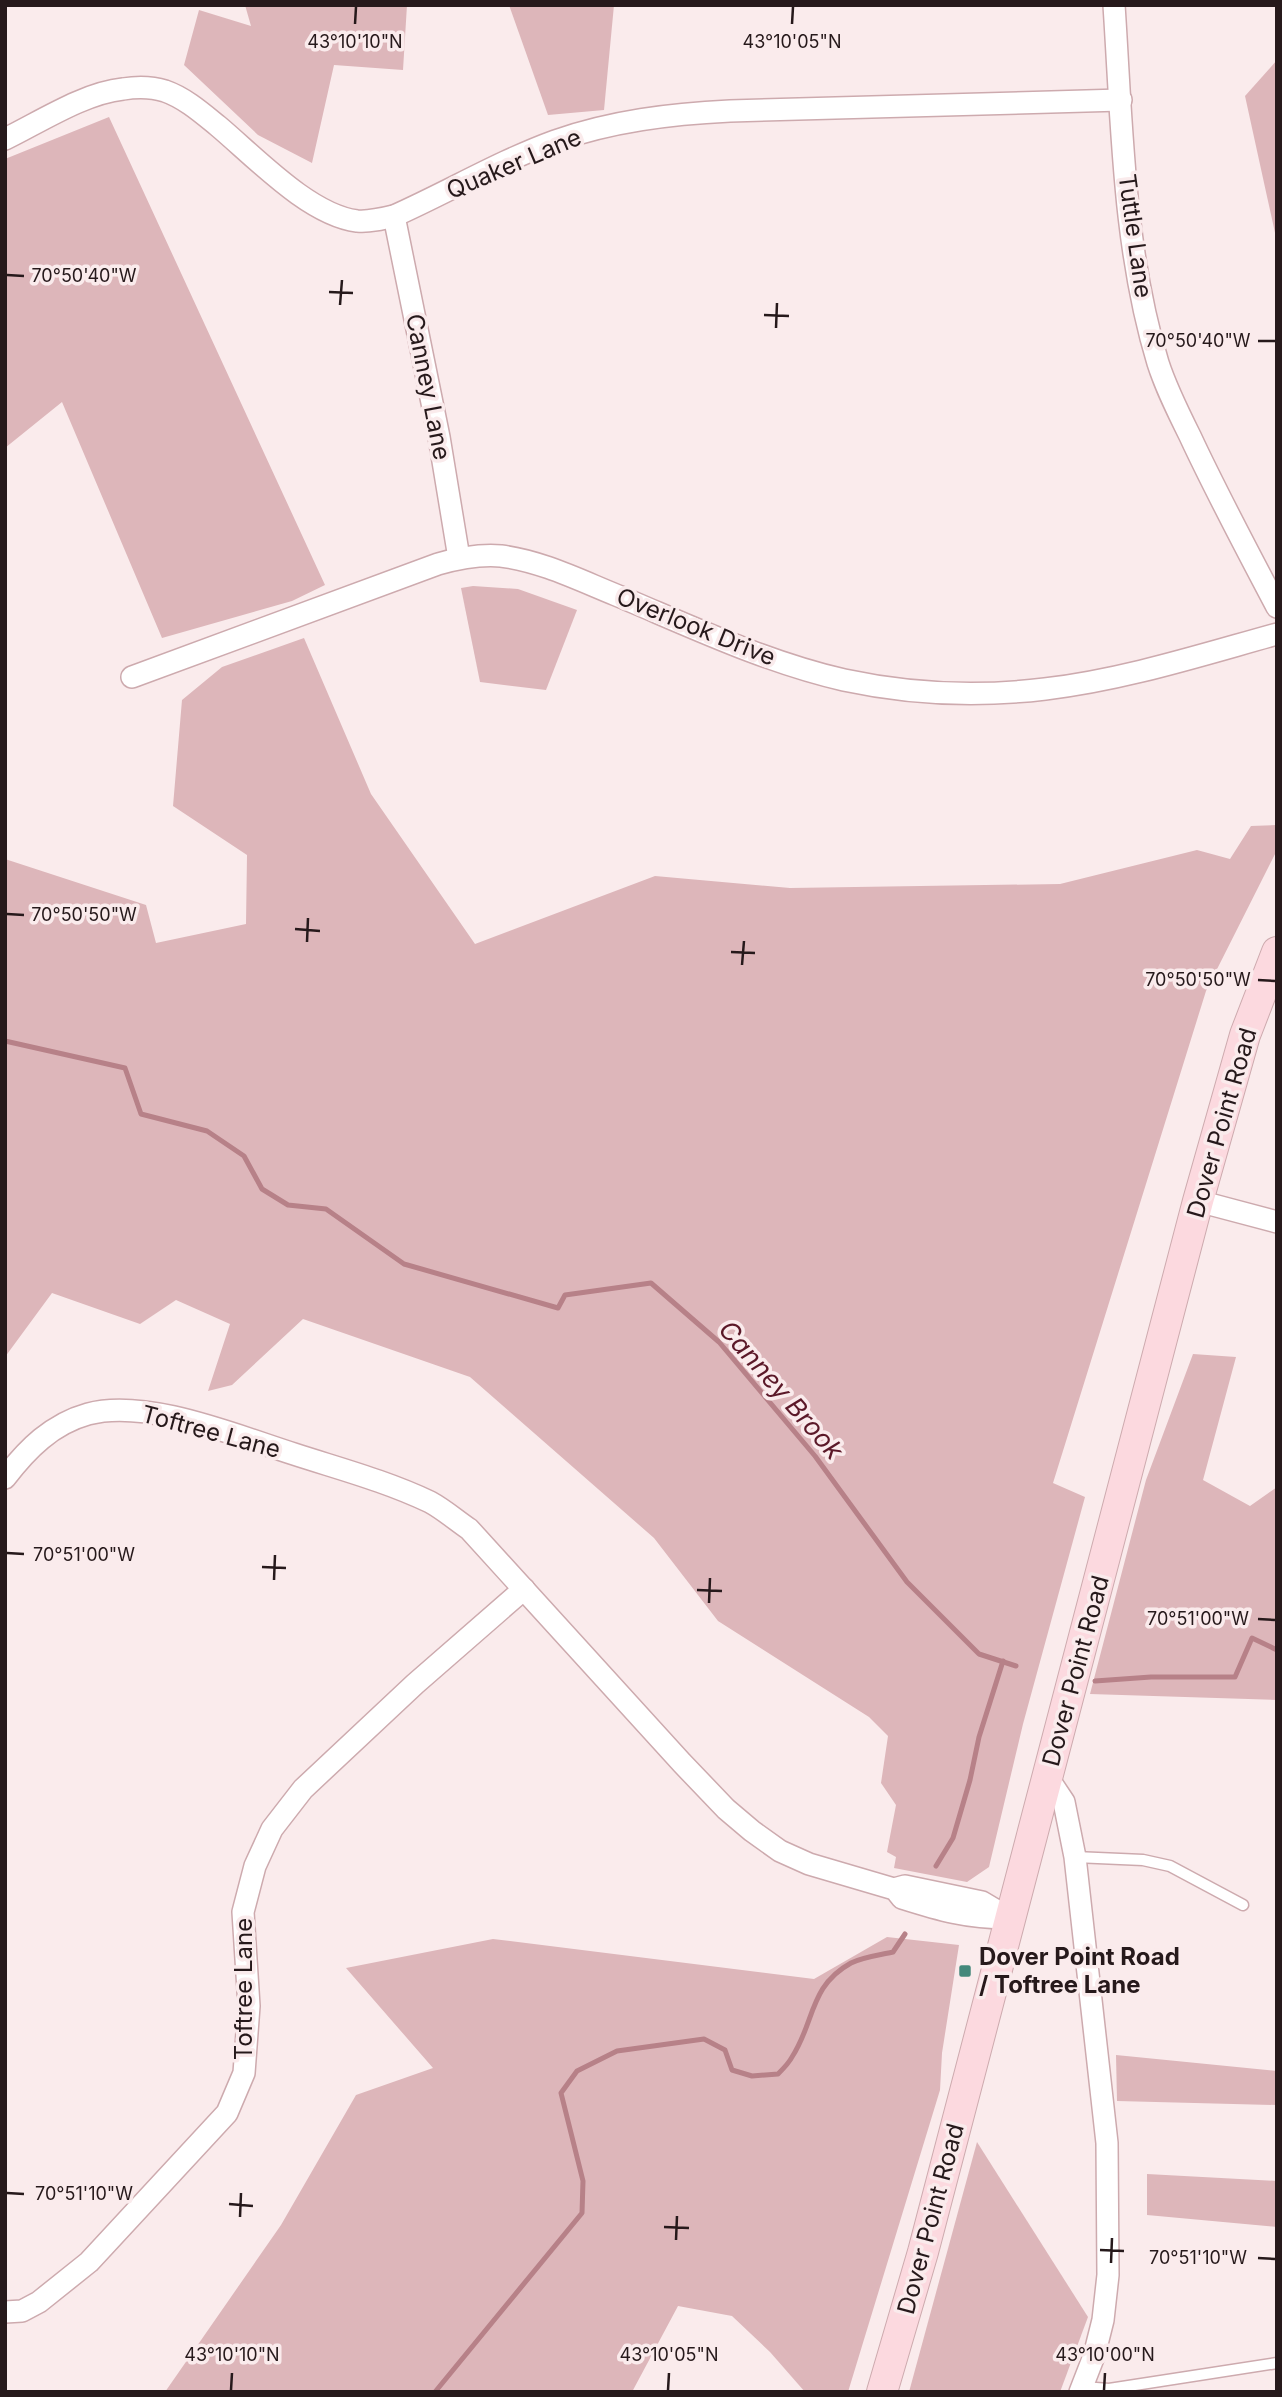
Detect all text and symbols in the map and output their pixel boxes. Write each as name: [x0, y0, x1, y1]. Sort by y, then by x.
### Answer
text: 43°10'10"N: [307, 31, 403, 52]
text: 43°10'05"N: [743, 31, 842, 52]
street label: Quaker Lane: [442, 122, 586, 205]
street label: Tuttle Lane: [1112, 172, 1159, 300]
text: 70°50'40"W: [31, 265, 137, 286]
street label: Canney Lane: [400, 311, 457, 462]
text: 70°50'40"W: [1145, 330, 1251, 351]
street label: Overlook Drive: [612, 581, 780, 672]
text: 70°50'50"W: [31, 904, 137, 925]
text: 70°50'50"W: [1145, 969, 1251, 990]
street label: Dover Point Road: [1181, 1025, 1262, 1221]
water label: Canney Brook: [713, 1314, 851, 1466]
street label: Toftree Lane: [139, 1399, 284, 1464]
text: 70°51'00"W: [33, 1544, 135, 1565]
street label: Dover Point Road: [1036, 1572, 1115, 1769]
text: 70°51'00"W: [1147, 1608, 1249, 1629]
street label: Toftree Lane: [229, 1918, 258, 2060]
place label: Dover Point Road / Toftree Lane: [979, 1942, 1180, 1999]
marker: Dover Point Road / Toftree Lane: [957, 1963, 973, 1979]
street label: Dover Point Road: [891, 2120, 970, 2317]
text: 70°51'10"W: [35, 2183, 133, 2204]
text: 70°51'10"W: [1149, 2247, 1247, 2268]
text: 43°10'10"N: [184, 2344, 280, 2365]
text: 43°10'05"N: [620, 2344, 719, 2365]
text: 43°10'00"N: [1055, 2344, 1155, 2365]

